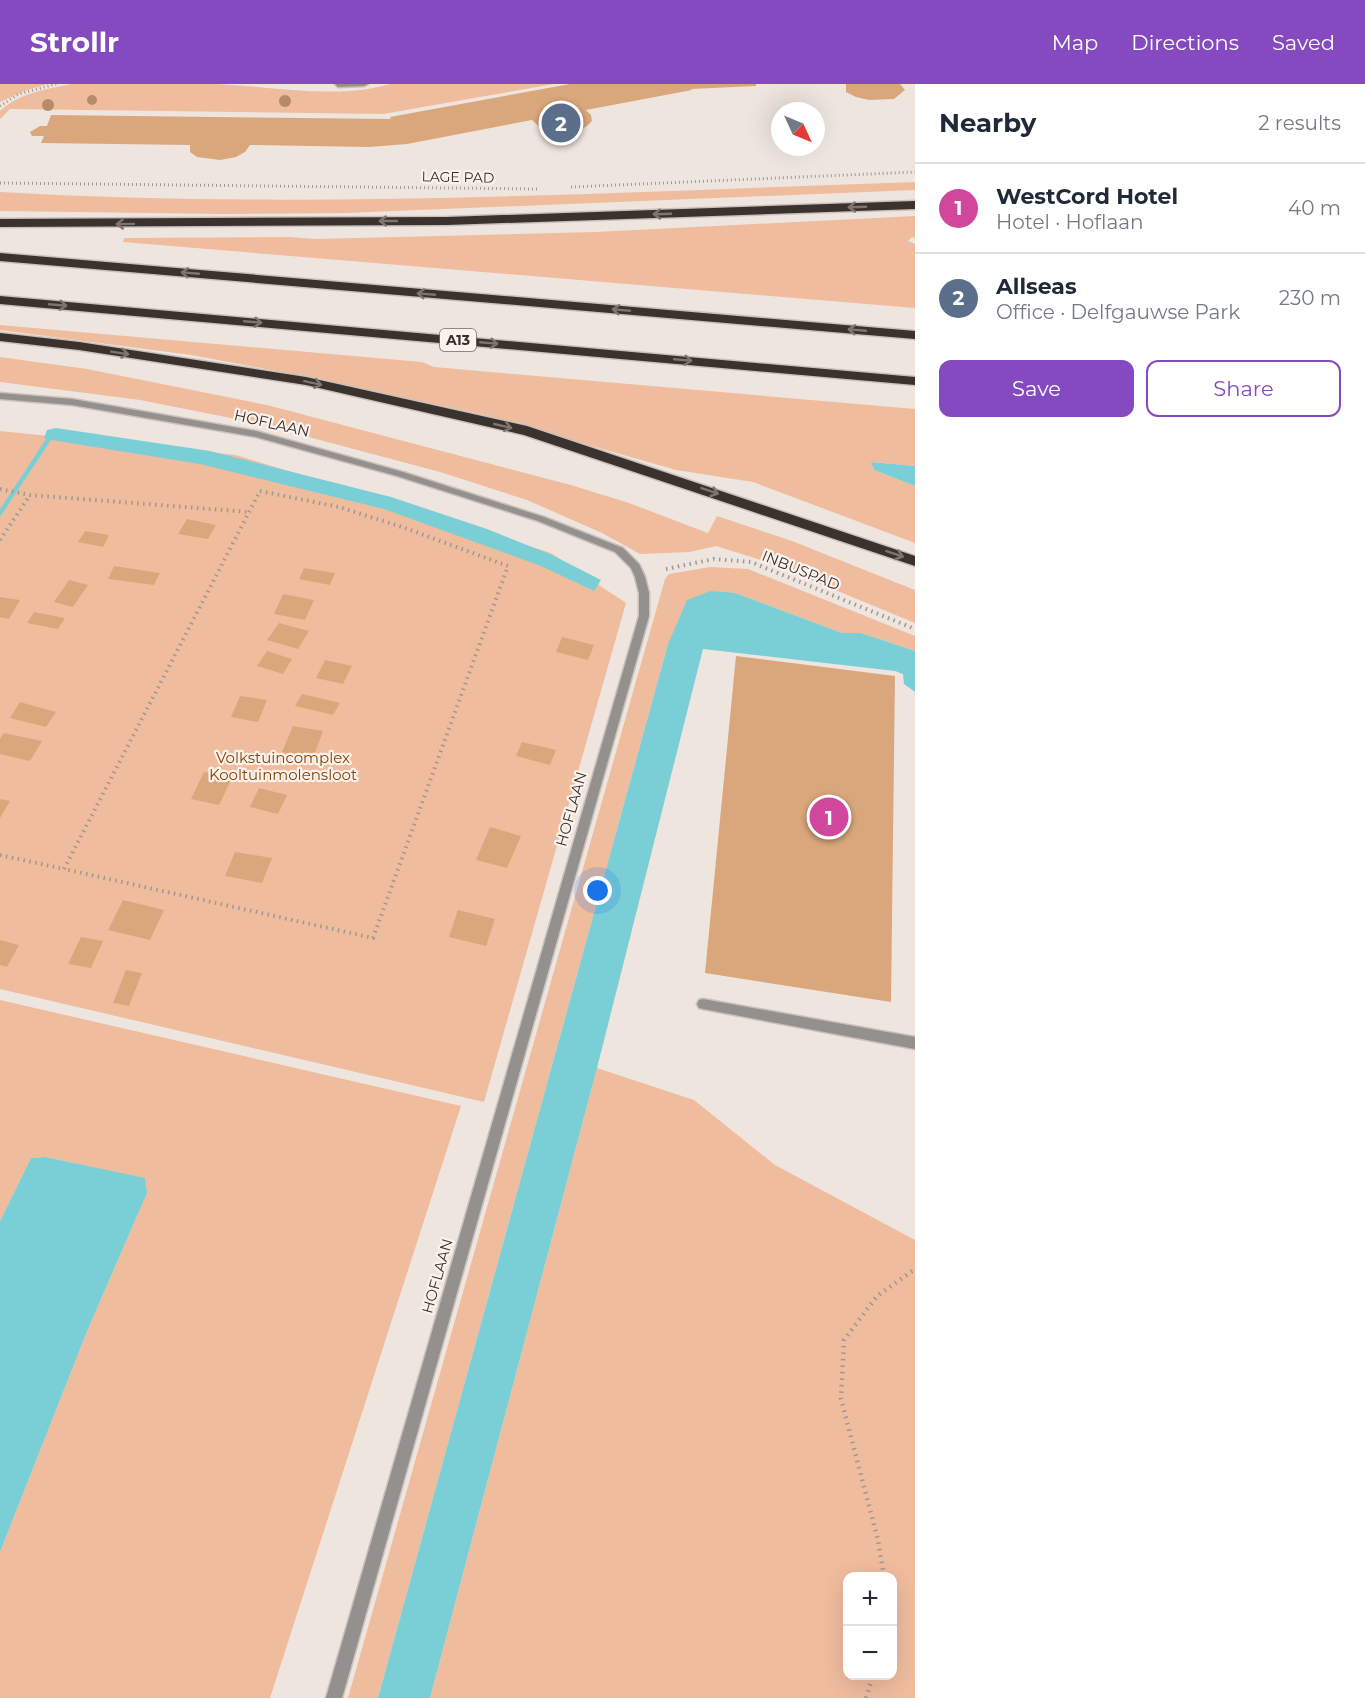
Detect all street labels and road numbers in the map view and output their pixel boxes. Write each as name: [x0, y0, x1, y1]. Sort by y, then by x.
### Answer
street label: LAGE PAD: [421, 167, 495, 187]
road number: A13: [440, 329, 476, 351]
street label: HOFLAAN: [232, 405, 312, 441]
street label: INBUSPAD: [759, 546, 843, 594]
street label: HOFLAAN: [551, 769, 591, 849]
street label: HOFLAAN: [417, 1236, 457, 1316]

